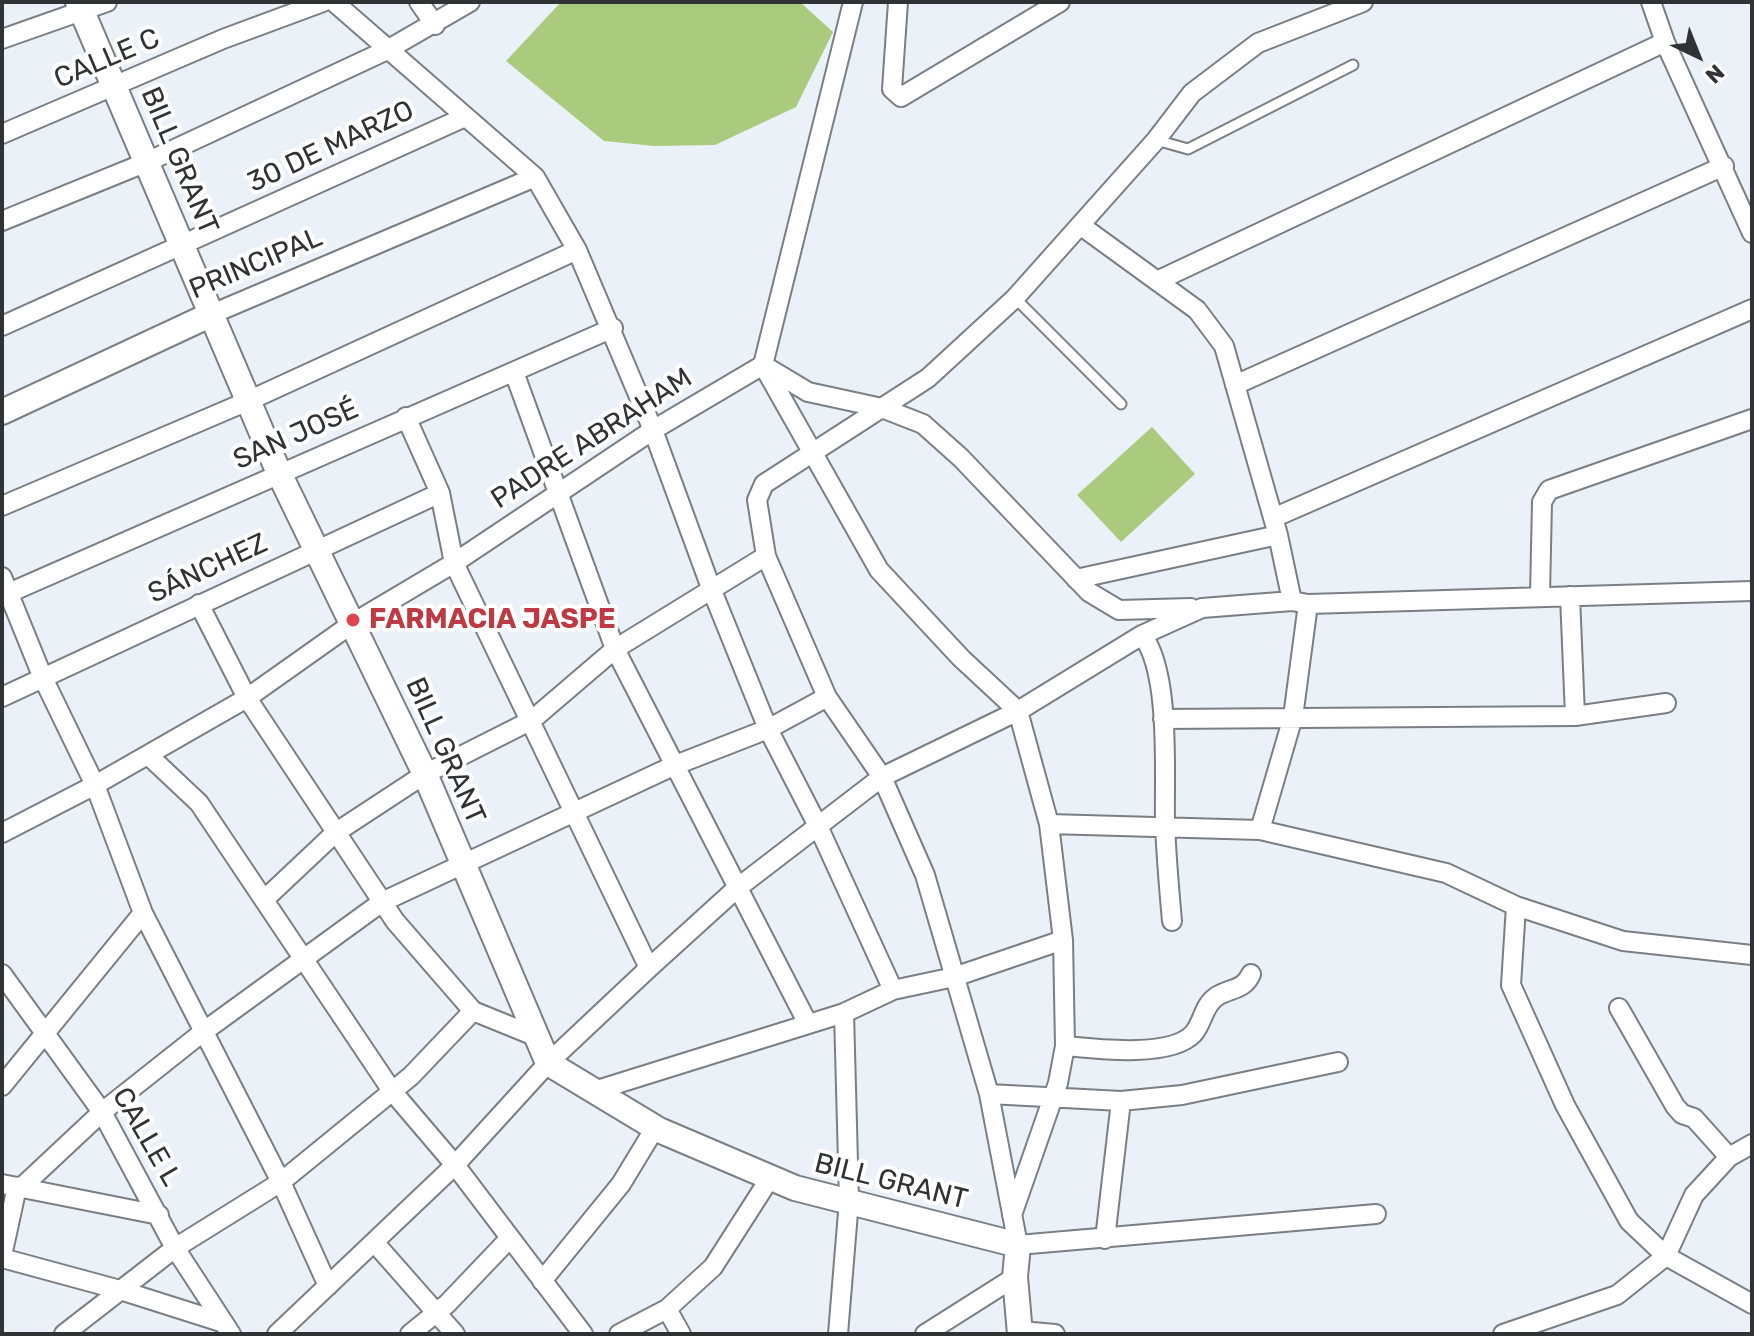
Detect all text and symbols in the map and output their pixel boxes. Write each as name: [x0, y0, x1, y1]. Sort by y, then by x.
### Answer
north arrow: [1658, 16, 1738, 96]
street label: CALLE C: [49, 22, 165, 96]
text: N: [1700, 59, 1730, 89]
street label: BILL GRANT: [133, 82, 225, 240]
street label: 30 DE MARZO: [243, 94, 419, 200]
street label: PRINCIPAL: [185, 221, 327, 307]
street label: PADRE ABRAHAM: [485, 362, 699, 516]
street label: SAN JOSÉ: [228, 393, 364, 477]
street label: SÁNCHEZ: [143, 527, 273, 611]
place label: FARMACIA JASPE: [369, 603, 616, 637]
marker: FARMACIA JASPE: [344, 611, 362, 629]
street label: BILL GRANT: [398, 673, 492, 829]
street label: CALLE L: [104, 1082, 188, 1192]
street label: BILL GRANT: [811, 1147, 971, 1217]

